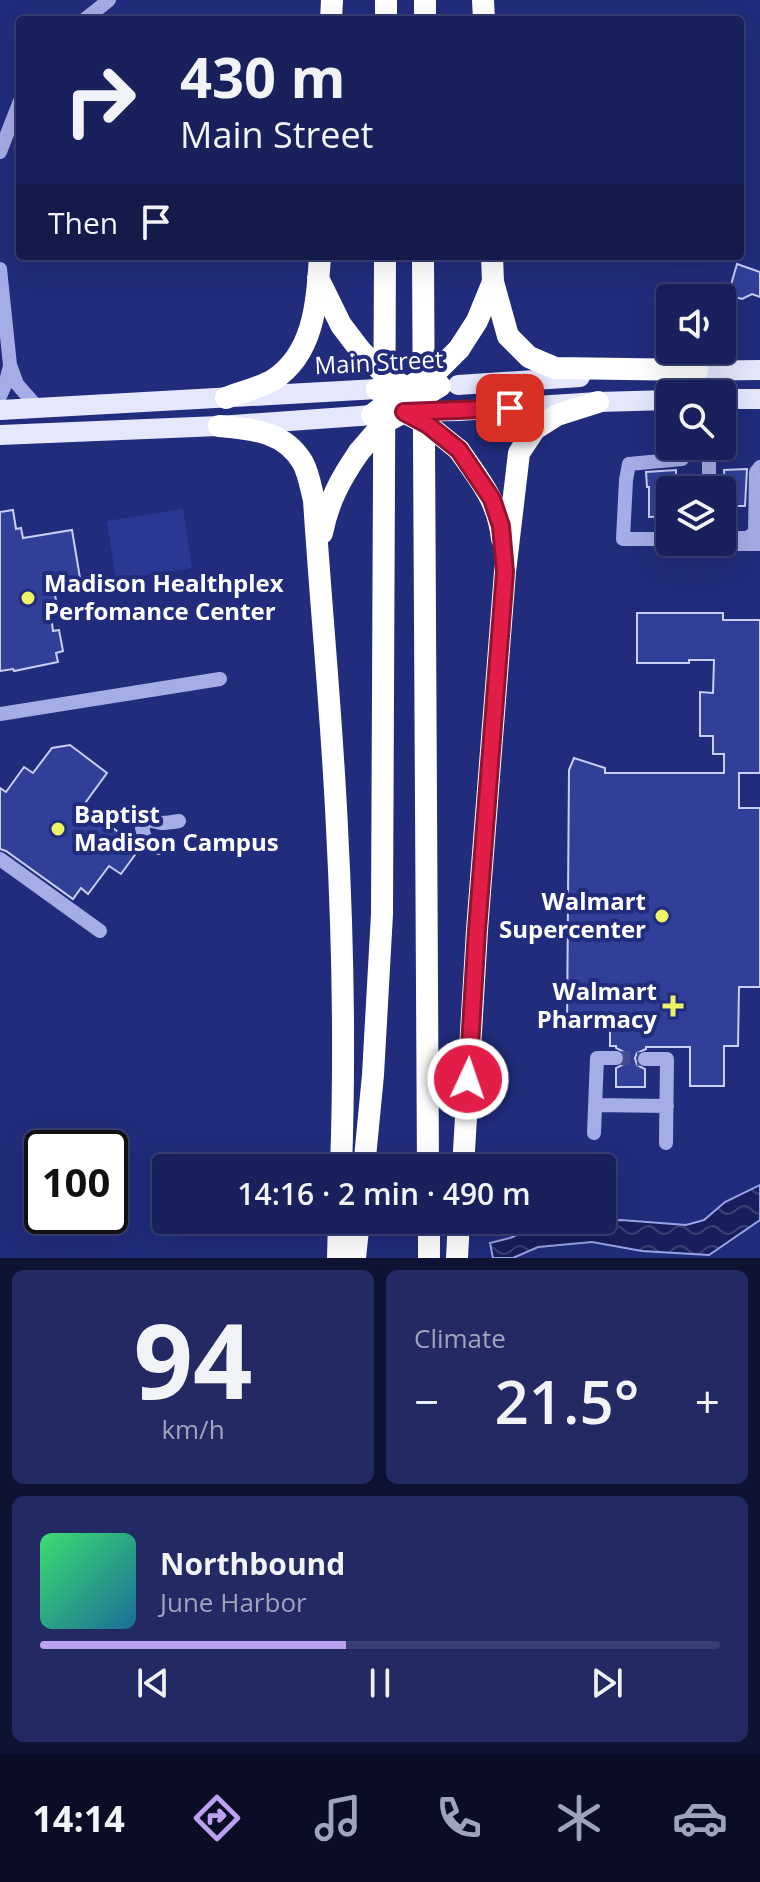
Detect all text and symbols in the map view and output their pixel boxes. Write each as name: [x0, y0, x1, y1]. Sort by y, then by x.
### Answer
text: 430 m: [180, 38, 346, 114]
icon: right: [48, 48, 152, 152]
text: Main Street: [180, 110, 373, 159]
icon: arrive: [134, 200, 178, 244]
text: Then: [48, 202, 118, 243]
map controls: [656, 284, 736, 556]
button: sound: [656, 284, 736, 364]
street label: Main Street: [314, 342, 444, 381]
pin: [476, 374, 544, 442]
button: search: [656, 380, 736, 460]
icon: arrive: [488, 386, 532, 430]
button: layers: [656, 476, 736, 556]
place label: Madison Healthplex Perfomance Center: [44, 566, 284, 627]
marker: Madison Healthplex Perfomance Center: [19, 589, 37, 607]
place label: Baptist Madison Campus: [74, 797, 279, 858]
marker: Baptist Madison Campus: [49, 820, 67, 838]
place label: Walmart Supercenter: [499, 884, 646, 945]
marker: Walmart Supercenter: [653, 907, 671, 925]
place label: Walmart Pharmacy: [537, 974, 657, 1035]
marker: Walmart Pharmacy: [664, 997, 682, 1015]
position arrow: [426, 1037, 510, 1121]
speed limit sign: 100: [24, 1130, 128, 1234]
text: 14:16 · 2 min · 490 m: [237, 1173, 531, 1214]
text: 94: [134, 1288, 252, 1429]
text: Climate: [414, 1320, 506, 1356]
text: 21.5°: [494, 1360, 640, 1442]
text: −: [414, 1371, 439, 1431]
text: +: [695, 1371, 720, 1431]
text: km/h: [161, 1411, 225, 1447]
text: Northbound: [160, 1543, 345, 1584]
text: June Harbor: [160, 1584, 307, 1620]
icon: previous: [131, 1661, 175, 1705]
icon: pause: [358, 1661, 402, 1705]
icon: next: [585, 1661, 629, 1705]
icon: directions: [189, 1790, 245, 1846]
icon: music: [310, 1790, 366, 1846]
icon: phone: [431, 1790, 487, 1846]
icon: climate: [551, 1790, 607, 1846]
icon: car: [672, 1790, 728, 1846]
text: 14:14: [32, 1794, 125, 1843]

